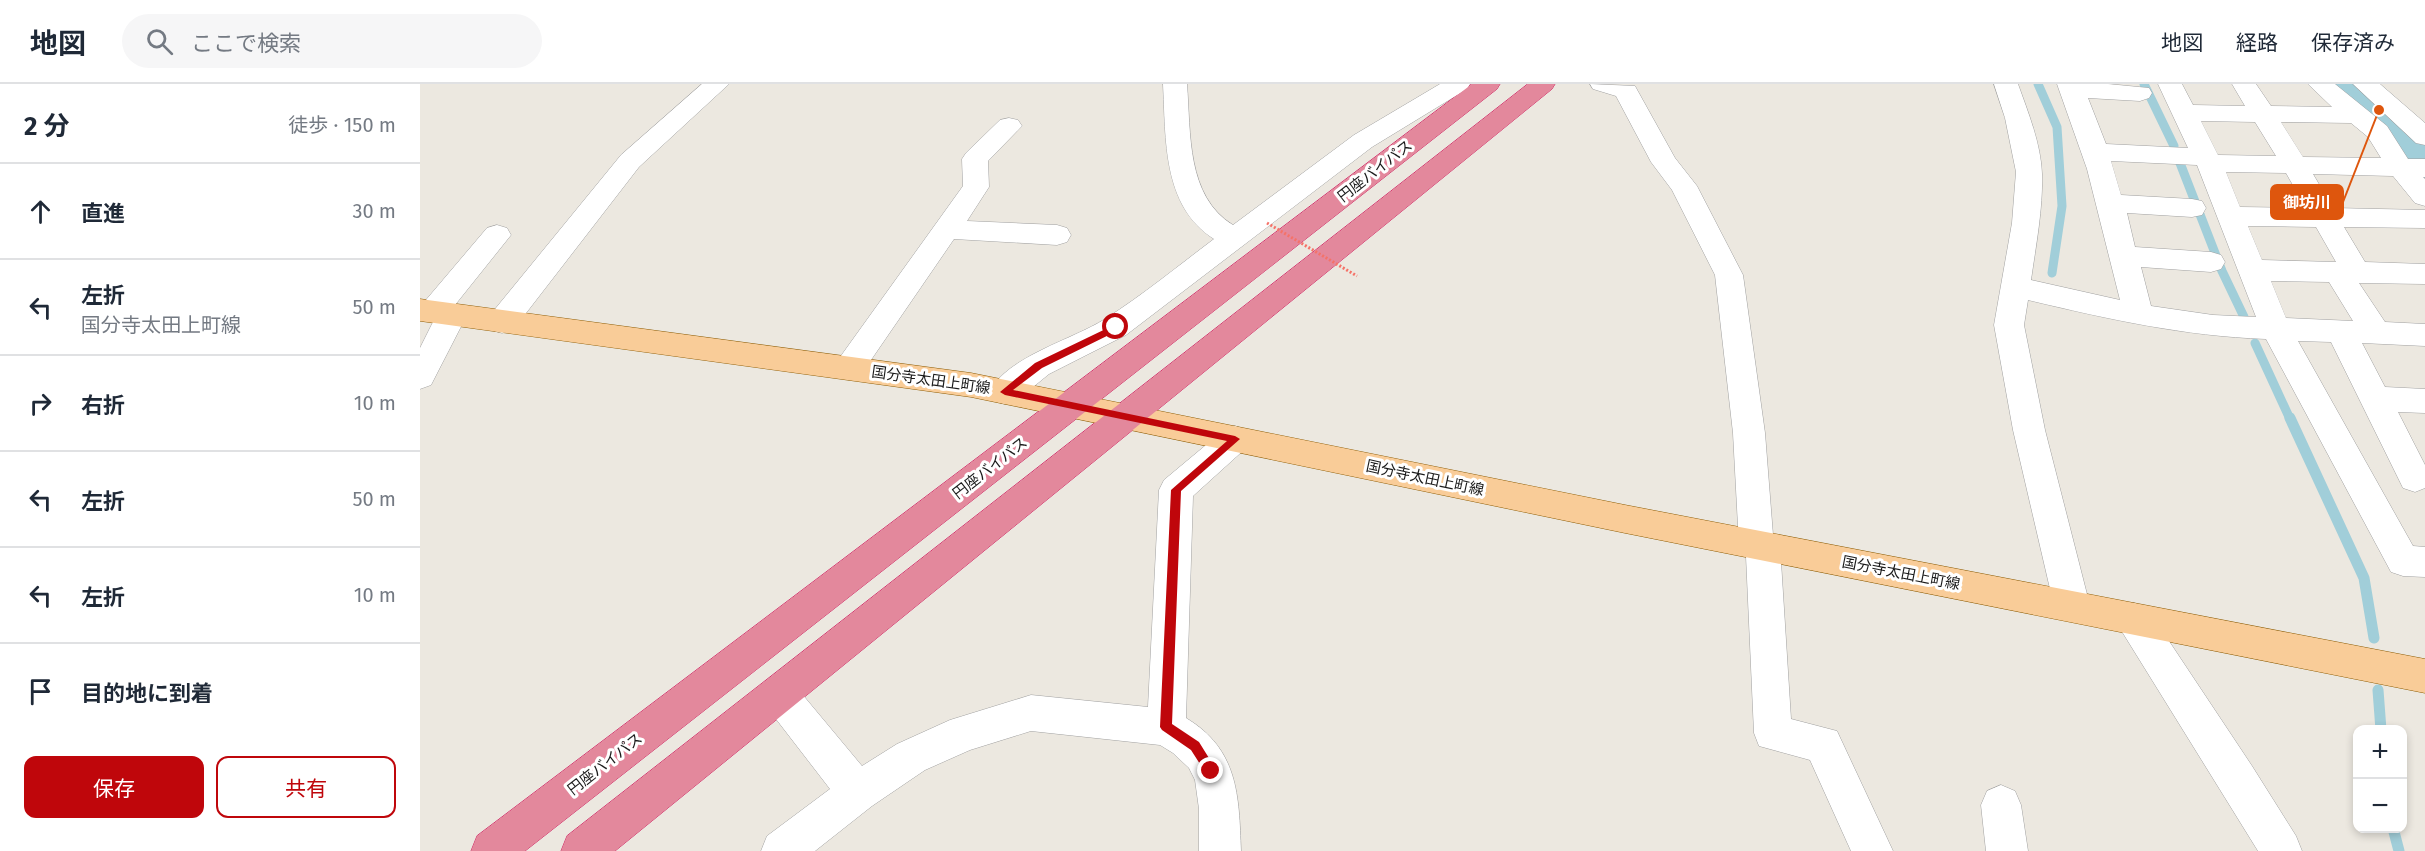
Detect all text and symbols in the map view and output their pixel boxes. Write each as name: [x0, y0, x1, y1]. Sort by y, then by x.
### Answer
search box: [122, 14, 542, 68]
icon: search: [143, 25, 176, 58]
text: 地図: [30, 27, 86, 60]
text: ここで検索: [191, 30, 301, 57]
text: 地図: [2161, 30, 2203, 56]
text: 経路: [2236, 30, 2278, 56]
text: 保存済み: [2311, 30, 2395, 56]
text: 2 分: [24, 111, 70, 142]
text: 徒歩 · 150 m: [288, 113, 396, 137]
street label: 円座バイパス: [1334, 136, 1416, 206]
callout: 御坊川: [2271, 185, 2343, 219]
text: 御坊川: [2283, 193, 2331, 212]
icon: ahead: [24, 195, 57, 228]
text: 30 m: [352, 199, 396, 223]
text: 直進: [81, 200, 125, 227]
text: 左折: [81, 282, 125, 309]
icon: left: [24, 291, 57, 324]
text: 50 m: [352, 295, 396, 319]
text: 国分寺太田上町線: [81, 313, 241, 337]
route start: [1102, 313, 1128, 339]
street label: 国分寺太田上町線: [870, 363, 992, 397]
icon: right: [24, 387, 57, 420]
text: 10 m: [354, 391, 396, 415]
text: 右折: [81, 392, 125, 419]
street label: 円座バイパス: [949, 433, 1031, 503]
street label: 国分寺太田上町線: [1364, 457, 1486, 499]
icon: left: [24, 483, 57, 516]
text: 50 m: [352, 487, 396, 511]
text: 左折: [81, 488, 125, 515]
street label: 国分寺太田上町線: [1840, 553, 1962, 593]
icon: left: [24, 579, 57, 612]
text: 10 m: [354, 583, 396, 607]
text: 左折: [81, 584, 125, 611]
icon: arrive: [24, 675, 57, 708]
text: 目的地に到着: [81, 680, 213, 707]
map controls: [2353, 725, 2407, 833]
button: +: [2353, 725, 2407, 779]
street label: 円座バイパス: [564, 729, 646, 799]
button: 保存: [24, 756, 204, 818]
button: 共有: [216, 756, 396, 818]
route end: [1197, 757, 1223, 783]
button: −: [2353, 779, 2407, 833]

